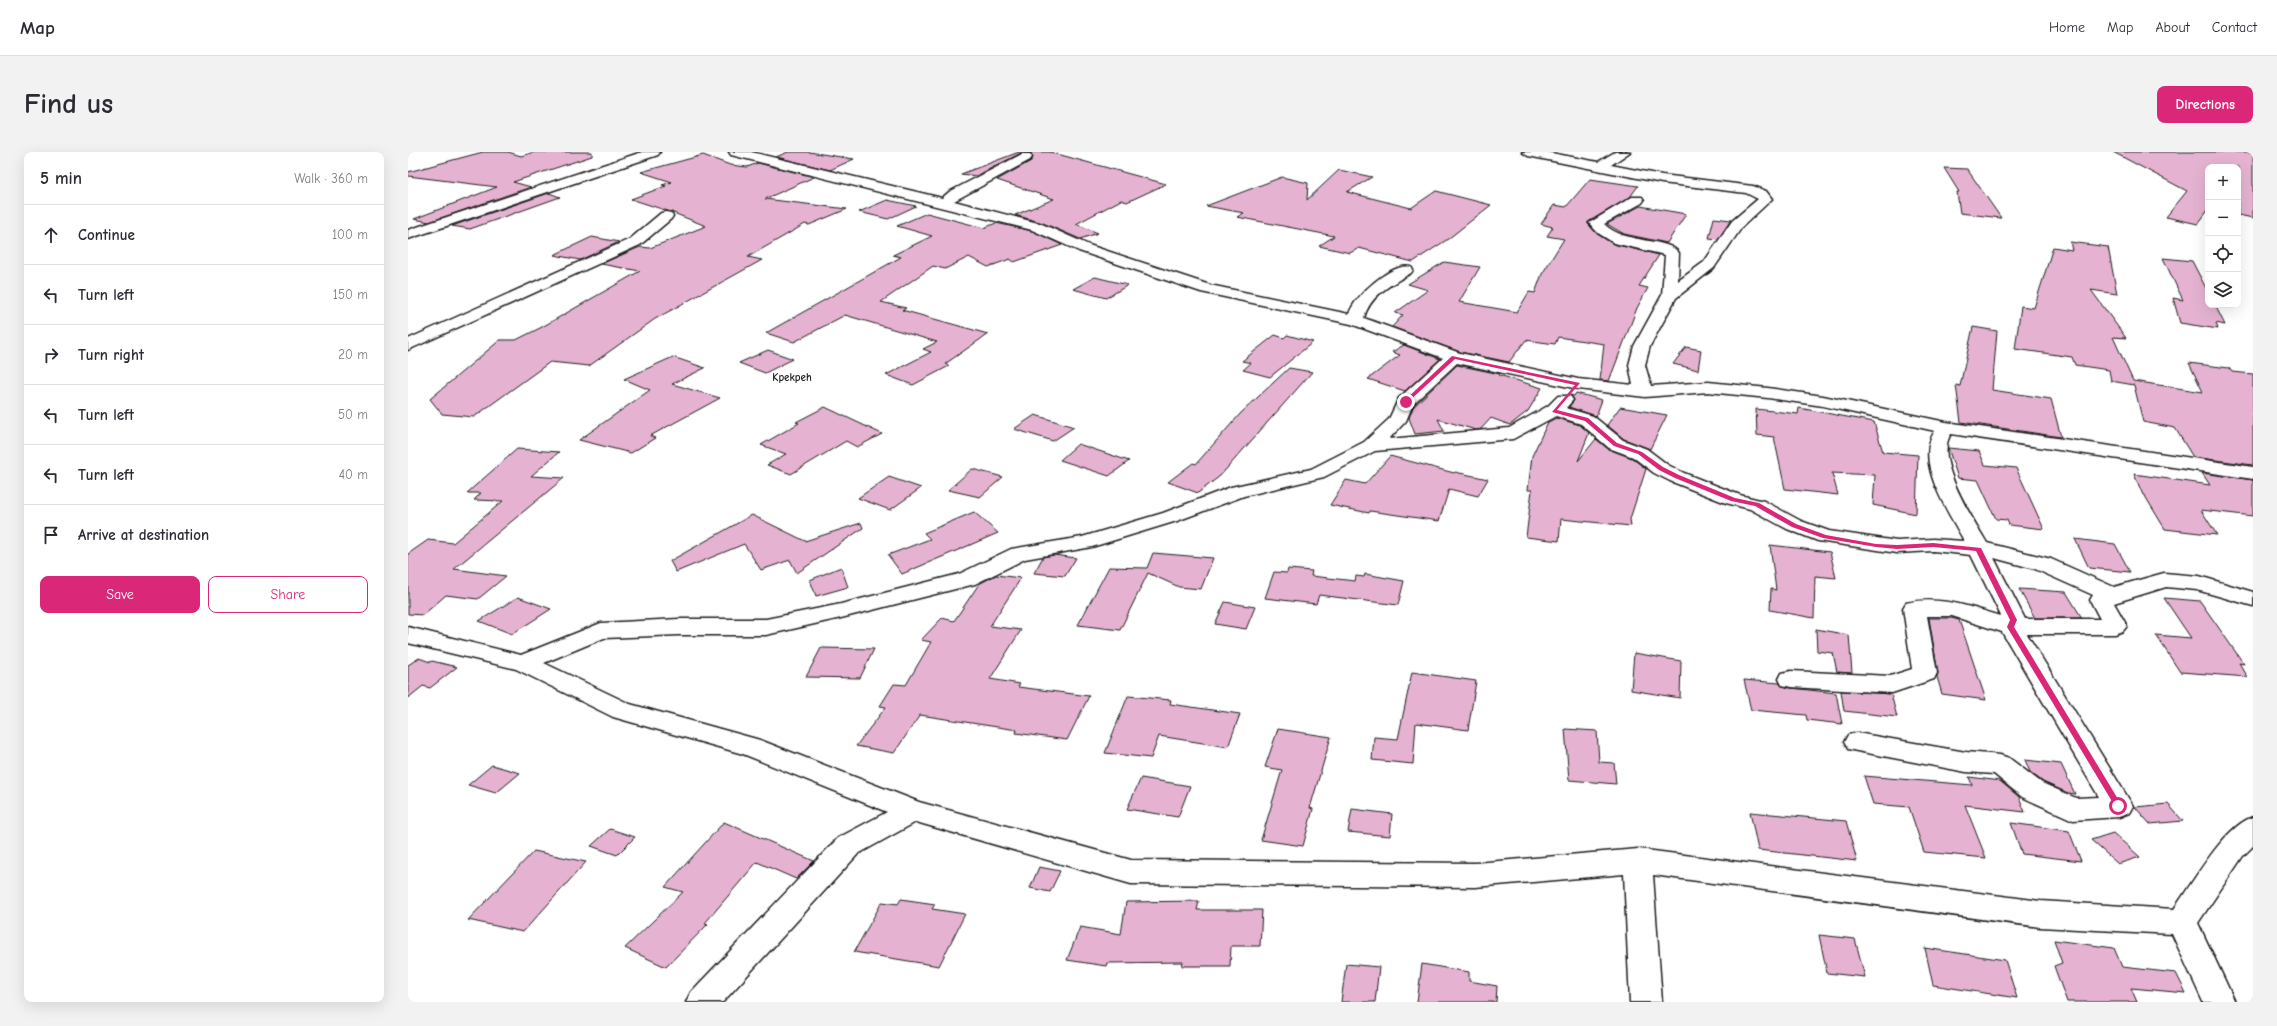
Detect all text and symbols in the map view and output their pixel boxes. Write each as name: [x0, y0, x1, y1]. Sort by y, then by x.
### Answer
text: Map: [20, 17, 55, 39]
text: Home: [2049, 19, 2085, 36]
text: Map: [2107, 19, 2133, 36]
text: About: [2155, 19, 2190, 36]
text: Contact: [2212, 19, 2257, 36]
button: Directions: [2157, 86, 2253, 123]
text: Find us: [24, 88, 113, 120]
map controls: [2205, 164, 2241, 308]
button: +: [2205, 164, 2241, 200]
text: 5 min: [40, 169, 82, 188]
text: Walk · 360 m: [294, 171, 368, 186]
button: −: [2205, 200, 2241, 236]
icon: ahead: [40, 224, 62, 246]
text: Continue: [78, 226, 135, 244]
text: 100 m: [332, 227, 368, 242]
button: locate: [2205, 236, 2241, 272]
button: layers: [2205, 272, 2241, 308]
icon: left: [40, 284, 62, 306]
text: Turn left: [78, 286, 134, 304]
text: 150 m: [333, 287, 368, 302]
icon: right: [40, 344, 62, 366]
text: Turn right: [78, 346, 144, 364]
text: 20 m: [338, 347, 368, 362]
district label: Kpekpeh: [772, 371, 812, 384]
route end: [1397, 393, 1415, 411]
icon: left: [40, 404, 62, 426]
text: Turn left: [78, 406, 134, 424]
text: 50 m: [338, 407, 368, 422]
icon: left: [40, 464, 62, 486]
text: Turn left: [78, 466, 134, 484]
text: 40 m: [339, 467, 368, 482]
icon: arrive: [40, 524, 62, 546]
text: Arrive at destination: [78, 526, 209, 544]
button: Save: [40, 576, 200, 613]
button: Share: [208, 576, 368, 613]
route start: [2109, 797, 2127, 815]

